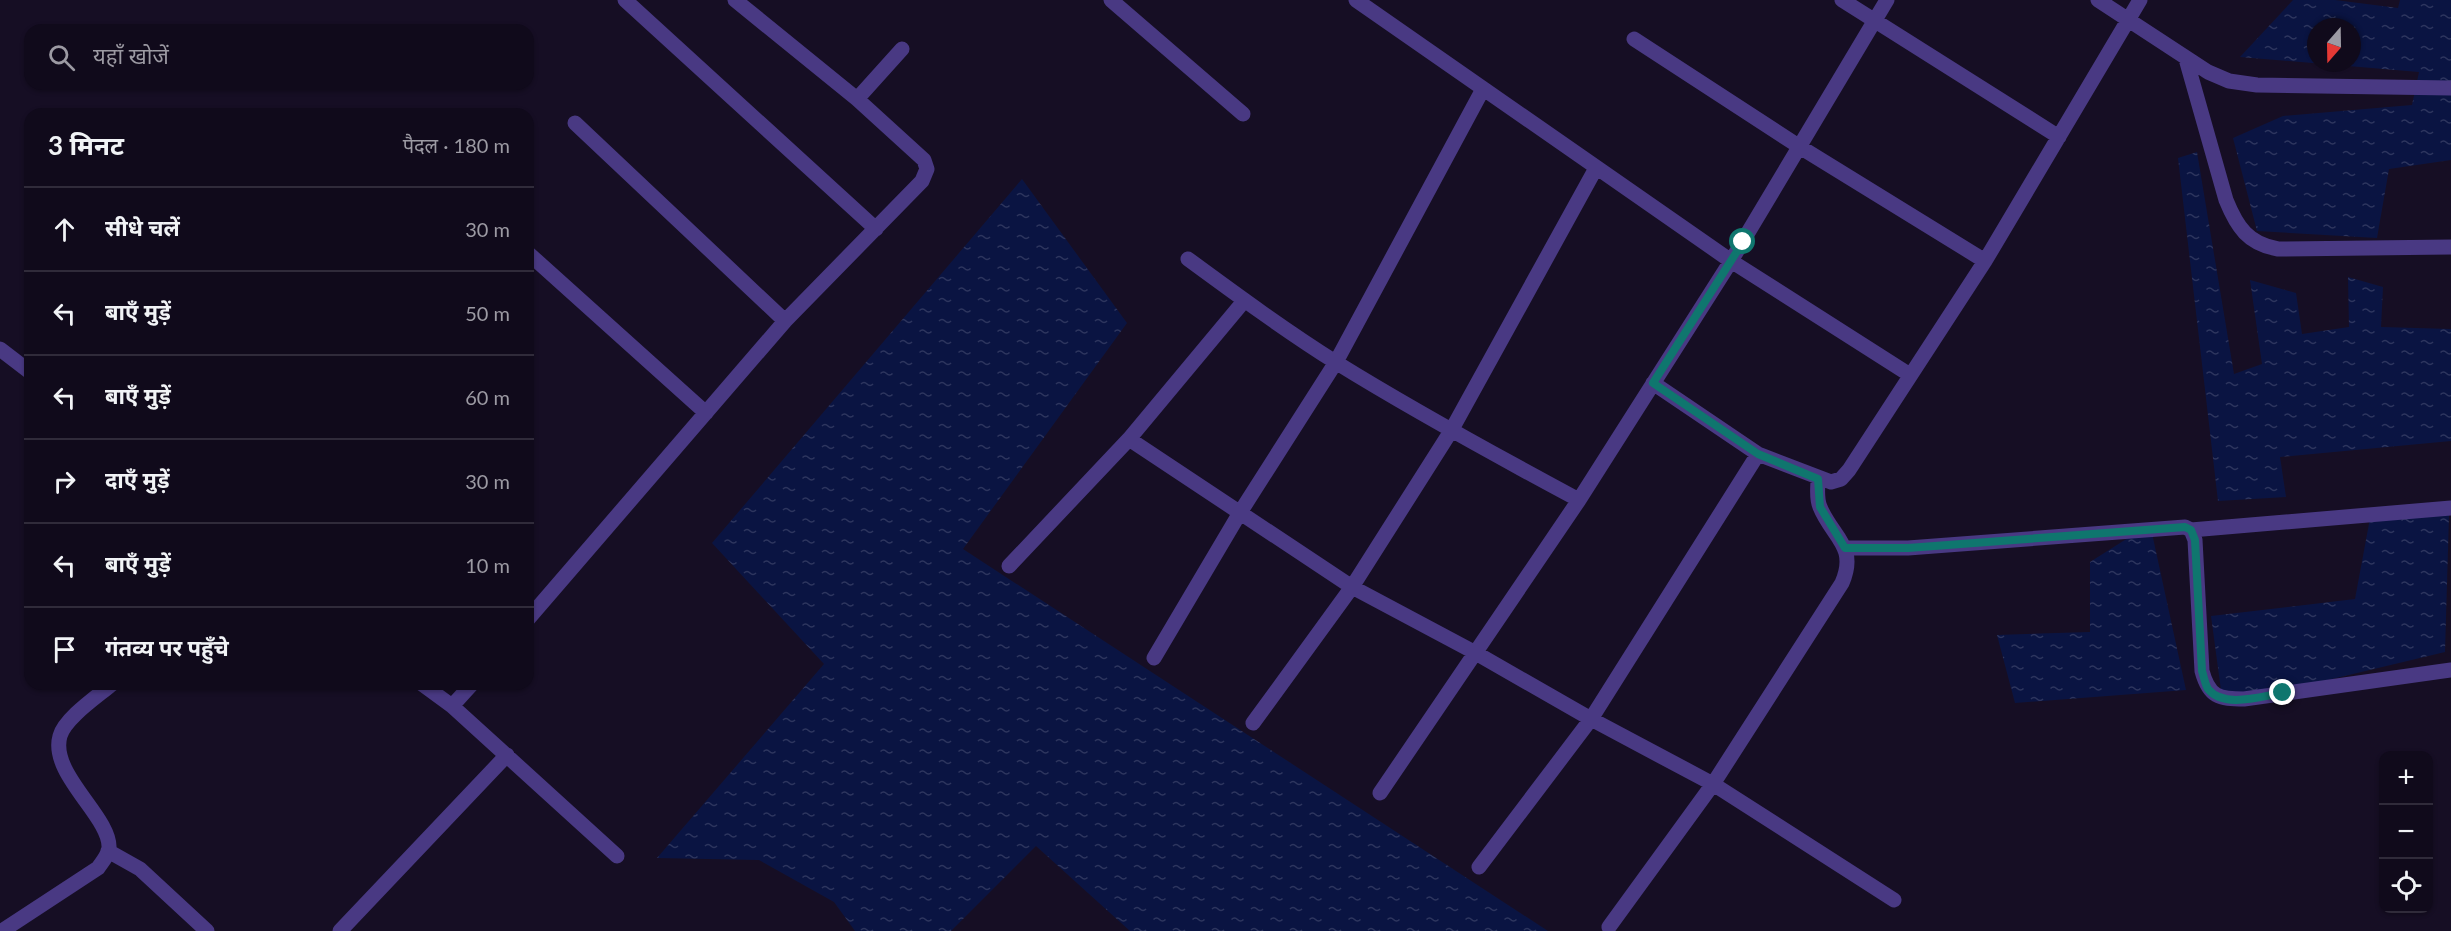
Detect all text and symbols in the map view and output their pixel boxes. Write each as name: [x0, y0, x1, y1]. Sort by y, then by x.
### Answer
north arrow: [2307, 18, 2361, 72]
search box: [24, 24, 534, 90]
icon: search: [45, 41, 78, 74]
text: यहाँ खोजें: [93, 42, 169, 69]
text: 3 मिनट: [48, 129, 124, 161]
text: पैदल · 180 m: [403, 133, 510, 157]
icon: ahead: [48, 213, 81, 246]
text: सीधे चलें: [105, 214, 180, 241]
text: 30 m: [465, 217, 510, 241]
route start: [1729, 228, 1755, 254]
icon: left: [48, 297, 81, 330]
text: बाएँ मुड़ें: [105, 298, 171, 325]
text: 50 m: [465, 301, 510, 325]
icon: left: [48, 381, 81, 414]
text: बाएँ मुड़ें: [105, 382, 171, 409]
text: 60 m: [465, 385, 510, 409]
icon: right: [48, 465, 81, 498]
text: दाएँ मुड़ें: [105, 466, 169, 493]
text: 30 m: [465, 469, 510, 493]
icon: left: [48, 549, 81, 582]
text: बाएँ मुड़ें: [105, 550, 171, 577]
text: 10 m: [465, 553, 510, 577]
icon: arrive: [48, 633, 81, 666]
text: गंतव्य पर पहुँचे: [105, 634, 229, 661]
route end: [2269, 679, 2295, 705]
map controls: [2379, 751, 2433, 913]
button: +: [2379, 751, 2433, 805]
button: −: [2379, 805, 2433, 859]
button: locate: [2379, 859, 2433, 913]

